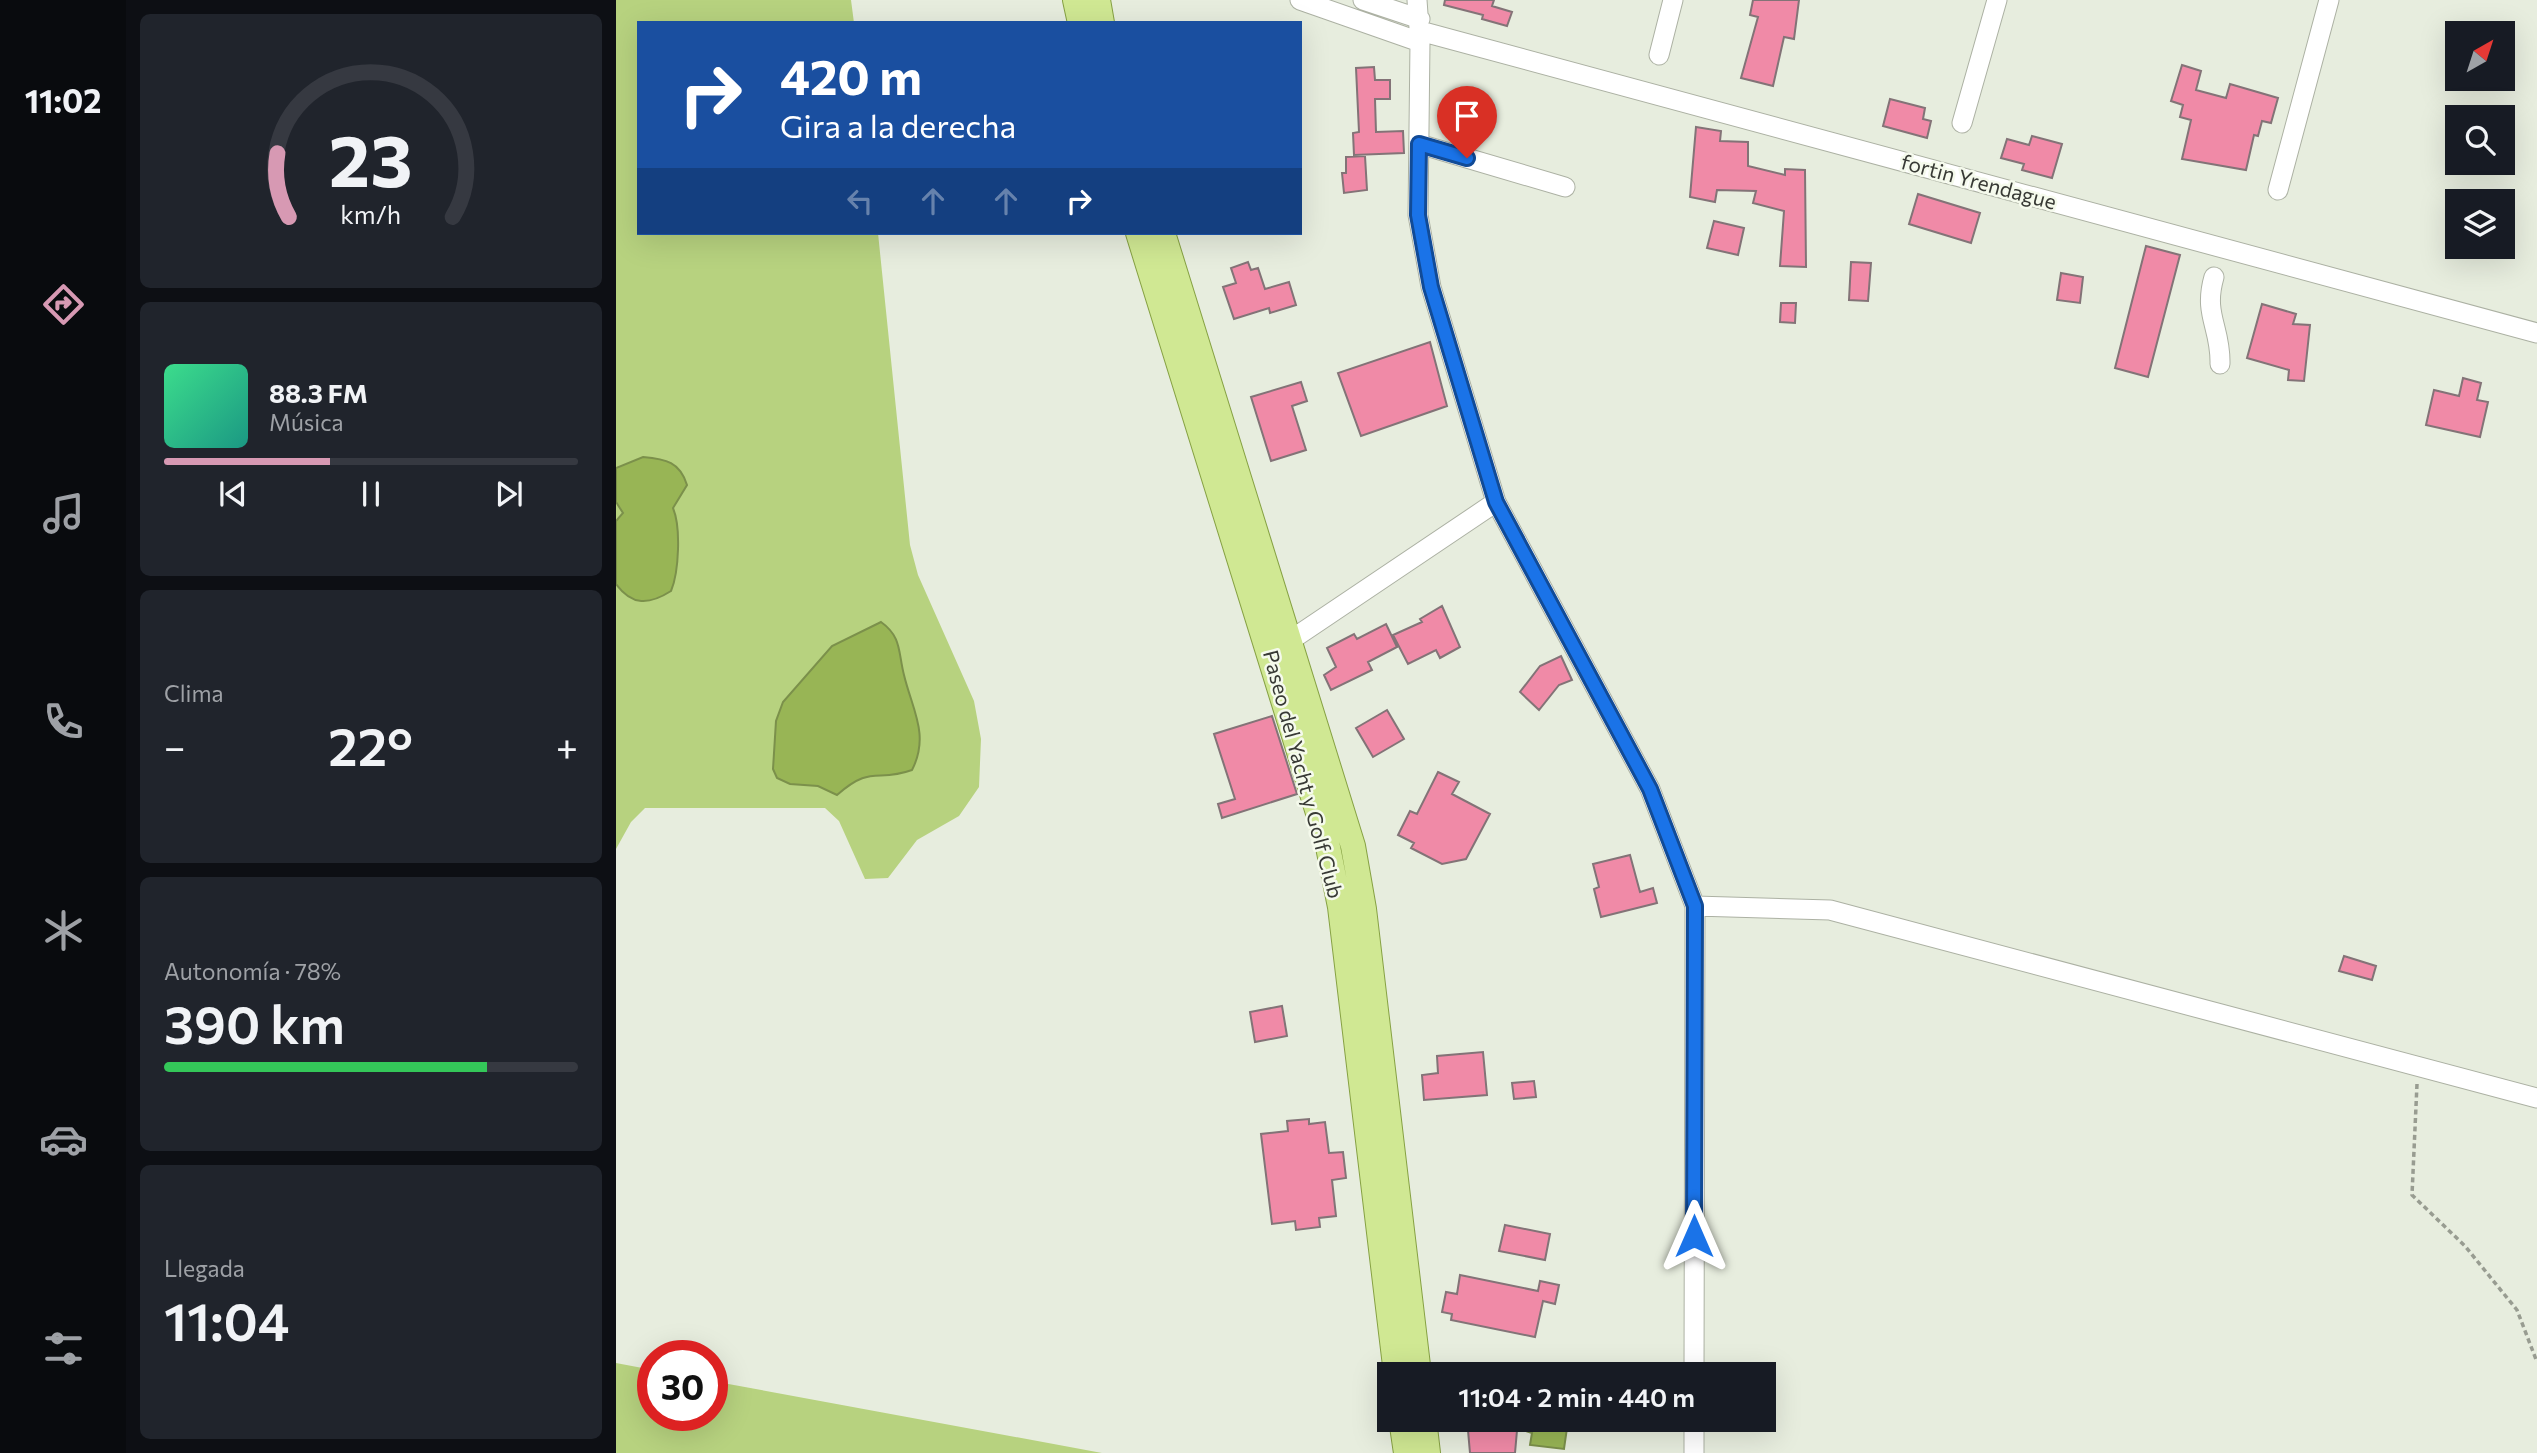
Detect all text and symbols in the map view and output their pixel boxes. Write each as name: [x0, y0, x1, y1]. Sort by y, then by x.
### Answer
north arrow: [2445, 21, 2515, 91]
map controls: [2445, 21, 2515, 259]
text: 420 m: [780, 45, 922, 105]
icon: right: [665, 49, 756, 140]
text: 11:02: [25, 80, 101, 120]
pin: [1437, 86, 1497, 158]
icon: arrive: [1448, 97, 1486, 135]
text: Gira a la derecha: [780, 105, 1016, 145]
button: search: [2445, 105, 2515, 175]
text: 23: [329, 113, 413, 202]
street label: fortin Yrendague: [1899, 148, 2059, 214]
icon: left: [841, 182, 879, 220]
icon: ahead: [914, 182, 952, 220]
icon: ahead: [987, 182, 1025, 220]
icon: right: [1060, 182, 1098, 220]
button: layers: [2445, 189, 2515, 259]
text: km/h: [341, 199, 401, 229]
icon: directions: [39, 280, 88, 329]
text: 88.3 FM: [269, 377, 368, 408]
text: Música: [269, 408, 344, 436]
icon: previous: [214, 475, 252, 513]
icon: pause: [352, 475, 390, 513]
icon: next: [490, 475, 528, 513]
icon: music: [39, 489, 88, 538]
street label: Paseo del Yacht y Golf Club: [1259, 647, 1349, 901]
text: Clima: [164, 679, 224, 707]
icon: phone: [39, 697, 88, 746]
text: 22°: [328, 713, 413, 777]
text: −: [164, 722, 186, 769]
text: +: [556, 722, 578, 769]
icon: climate: [39, 906, 88, 955]
text: Autonomía · 78%: [164, 957, 341, 985]
text: 390 km: [164, 991, 345, 1055]
icon: car: [39, 1115, 88, 1164]
position arrow: [1657, 1199, 1731, 1273]
text: Llegada: [164, 1254, 245, 1282]
text: 11:04: [164, 1288, 290, 1352]
icon: filters: [39, 1324, 88, 1373]
speed limit sign: 30: [637, 1340, 728, 1431]
text: 11:04 · 2 min · 440 m: [1458, 1381, 1695, 1412]

